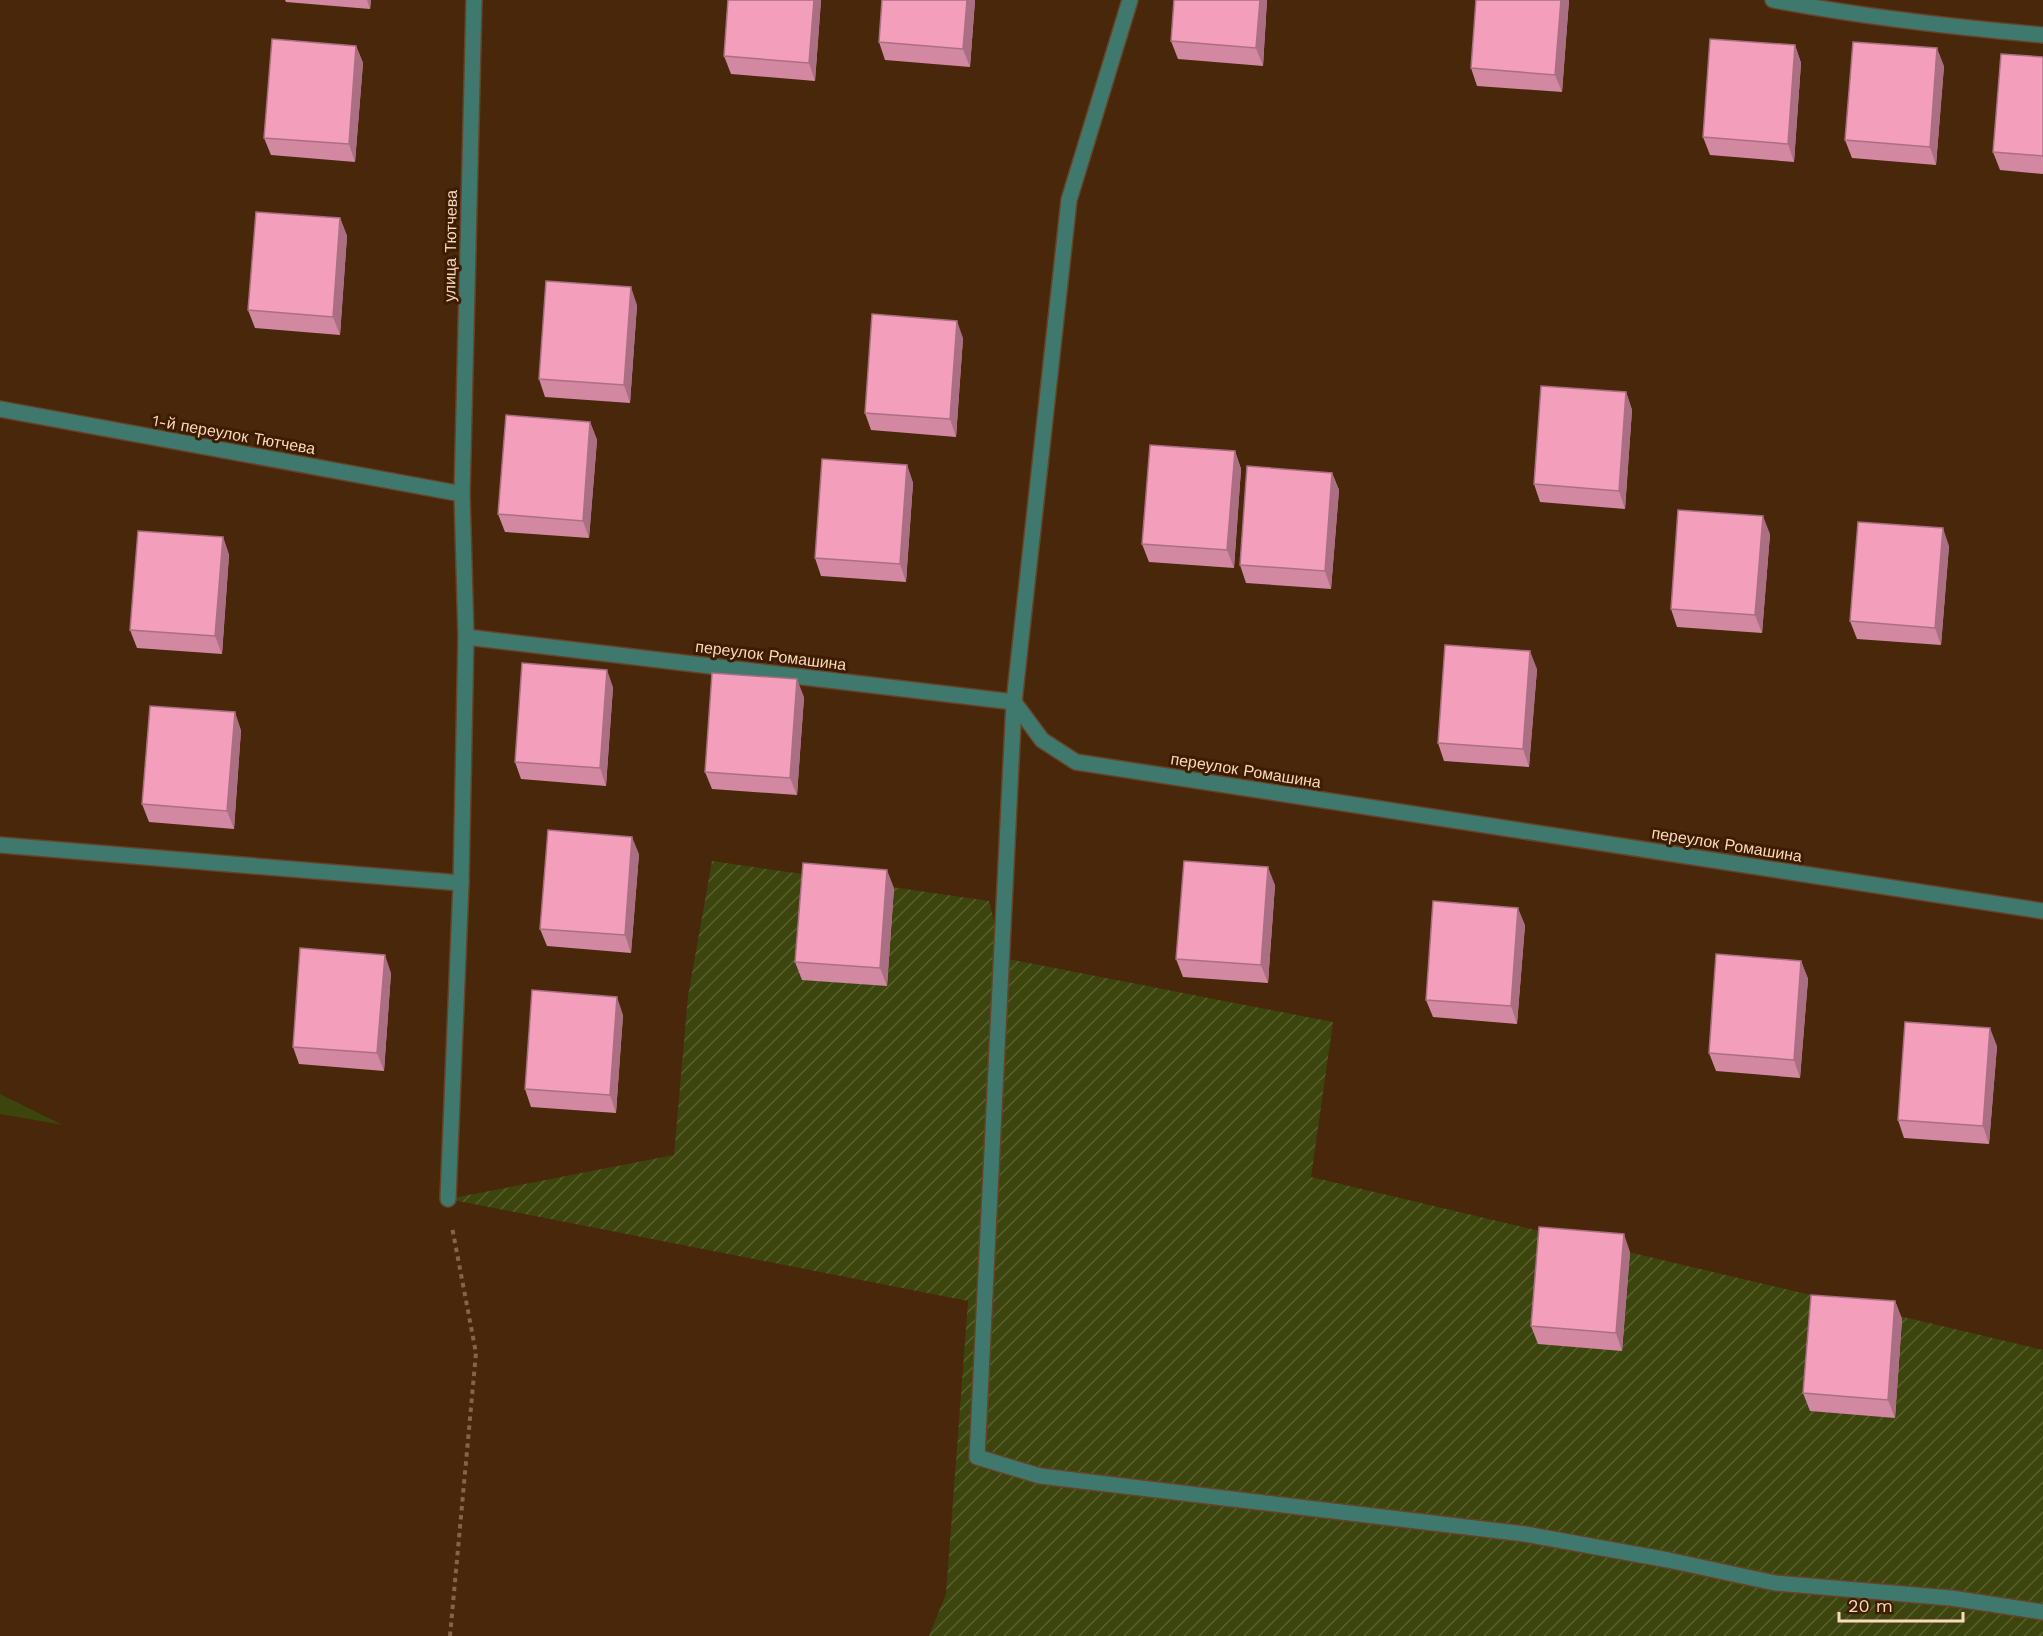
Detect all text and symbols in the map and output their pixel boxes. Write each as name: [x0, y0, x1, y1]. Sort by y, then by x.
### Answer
street label: улица Тютчева: [440, 190, 461, 302]
street label: 1-й переулок Тютчева: [151, 411, 317, 458]
street label: переулок Ромашина: [694, 637, 848, 674]
street label: переулок Ромашина: [1169, 749, 1323, 792]
street label: переулок Ромашина: [1650, 823, 1804, 866]
scale bar: [1839, 1585, 1964, 1623]
text: 20 m: [1848, 1595, 1893, 1616]

